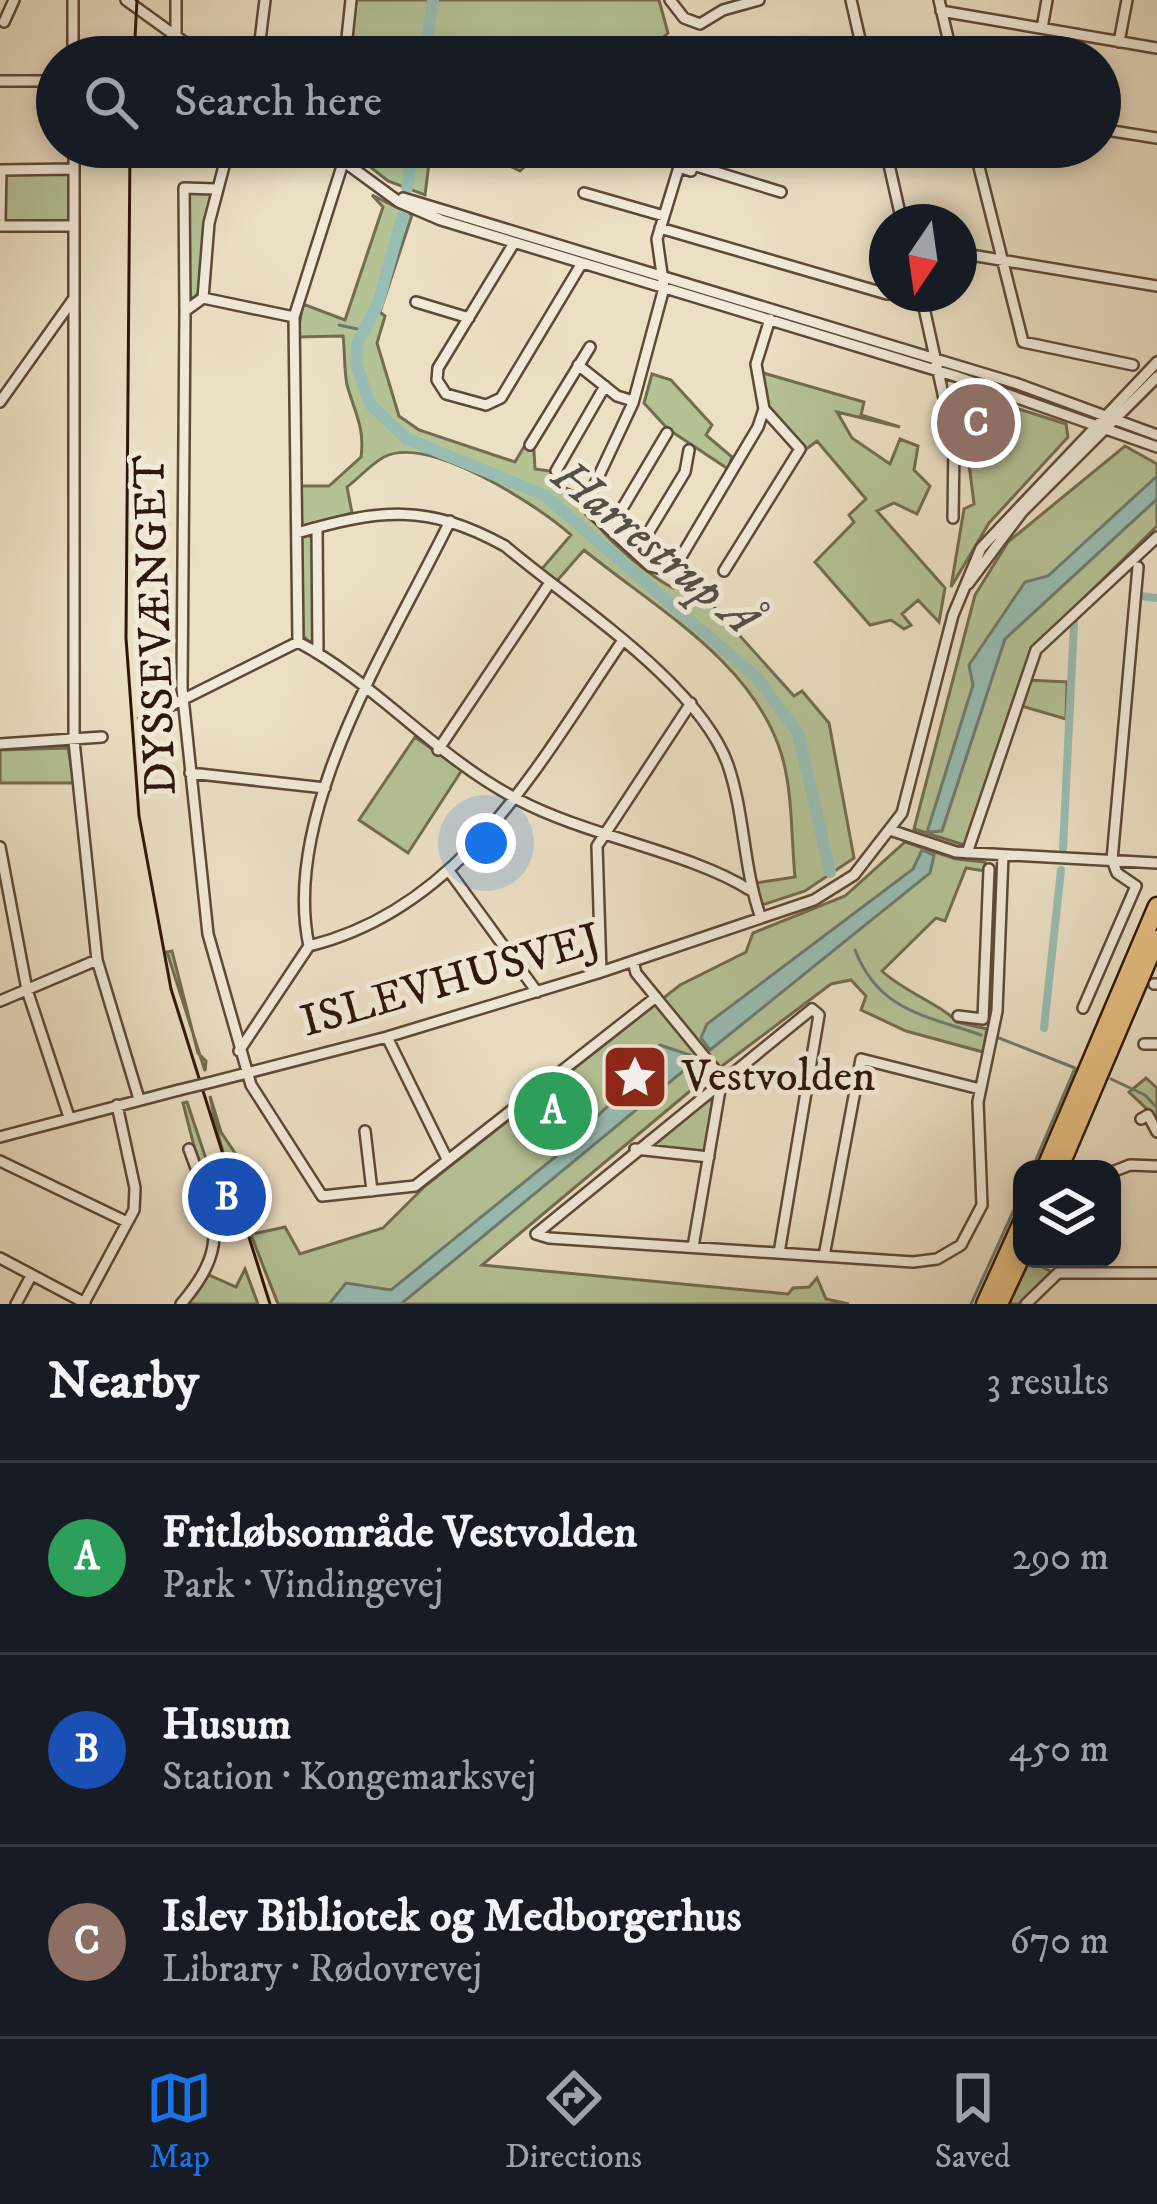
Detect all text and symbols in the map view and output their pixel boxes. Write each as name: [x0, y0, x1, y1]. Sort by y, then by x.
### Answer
search box: [36, 36, 1121, 168]
icon: search: [78, 69, 144, 135]
text: Search here: [174, 74, 382, 130]
north arrow: [869, 204, 977, 312]
pin: C: [937, 378, 1015, 468]
water label: Harrestrup Å: [539, 446, 773, 652]
street label: DYSSEVÆNGET: [122, 454, 190, 796]
your location: [456, 813, 516, 873]
street label: ISLEVHUSVEJ: [294, 911, 608, 1051]
place icon: Vestvolden: [600, 1042, 670, 1112]
place label: Vestvolden: [681, 1049, 876, 1105]
pin: A: [514, 1066, 592, 1156]
pin: B: [188, 1152, 266, 1242]
map controls: [1013, 1160, 1121, 1268]
button: layers: [1013, 1160, 1121, 1268]
text: Nearby: [48, 1350, 199, 1414]
text: 3 results: [986, 1358, 1109, 1407]
text: Fritløbsområde Vestvolden: [162, 1505, 637, 1561]
text: A: [75, 1533, 99, 1582]
text: 290 m: [1012, 1533, 1109, 1582]
text: Park · Vindingevej: [162, 1561, 443, 1610]
text: Husum: [162, 1697, 291, 1753]
text: B: [75, 1725, 99, 1774]
text: 450 m: [1009, 1725, 1109, 1774]
text: Station · Kongemarksvej: [162, 1753, 536, 1802]
text: Islev Bibliotek og Medborgerhus: [162, 1889, 742, 1945]
text: C: [74, 1917, 100, 1966]
text: 670 m: [1010, 1917, 1109, 1966]
text: Library · Rødovrevej: [162, 1945, 482, 1994]
tab: Map: [146, 2065, 212, 2178]
tab: Directions: [505, 2065, 642, 2178]
tab: Saved: [935, 2065, 1011, 2178]

